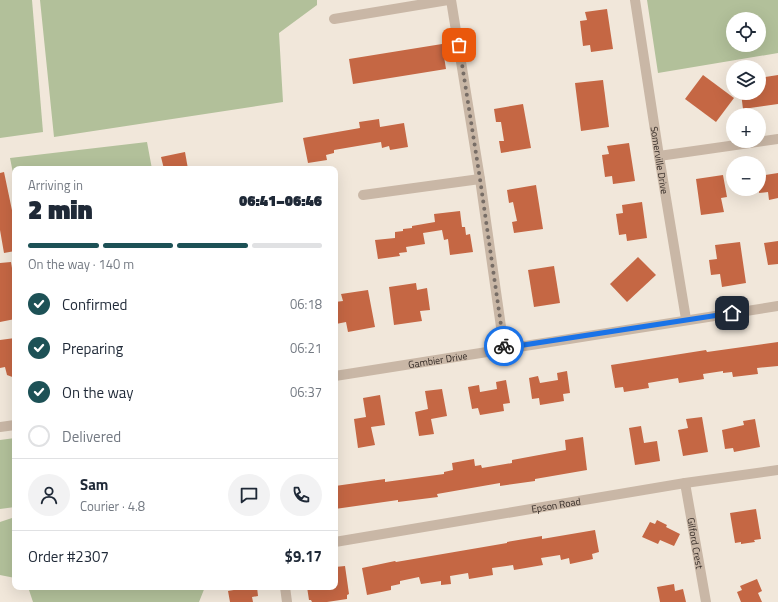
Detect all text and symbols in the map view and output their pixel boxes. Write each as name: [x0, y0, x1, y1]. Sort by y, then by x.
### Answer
map controls: [726, 12, 766, 196]
button: locate: [726, 12, 766, 52]
pin: [442, 28, 476, 62]
icon: bag: [448, 34, 470, 56]
button: layers: [726, 60, 766, 100]
button: +: [726, 108, 766, 148]
street label: Somerville Drive: [647, 125, 672, 195]
button: −: [726, 156, 766, 196]
text: Arriving in: [28, 175, 83, 195]
text: 06:41–06:46: [239, 189, 322, 212]
text: 2 min: [28, 190, 93, 229]
text: On the way · 140 m: [28, 254, 134, 274]
icon: check: [28, 293, 50, 315]
text: Confirmed: [62, 293, 127, 316]
text: 06:18: [290, 294, 322, 314]
pin: [715, 296, 749, 330]
icon: home: [721, 302, 743, 324]
courier: [484, 326, 524, 366]
icon: bike: [493, 335, 515, 357]
icon: check: [28, 337, 50, 359]
text: Preparing: [62, 337, 123, 360]
text: 06:21: [290, 338, 322, 358]
street label: Gambier Drive: [407, 348, 468, 372]
icon: check: [28, 381, 50, 403]
text: On the way: [62, 381, 134, 404]
text: 06:37: [290, 382, 322, 402]
text: Delivered: [62, 425, 121, 448]
text: Sam: [80, 473, 108, 496]
button: person: [28, 474, 70, 516]
button: chat: [228, 474, 270, 516]
button: phone: [280, 474, 322, 516]
street label: Epson Road: [530, 494, 582, 517]
text: Courier · 4.8: [80, 496, 145, 516]
street label: Gilford Crest: [683, 516, 707, 571]
text: Order #2307: [28, 545, 109, 568]
text: $9.17: [285, 545, 322, 568]

